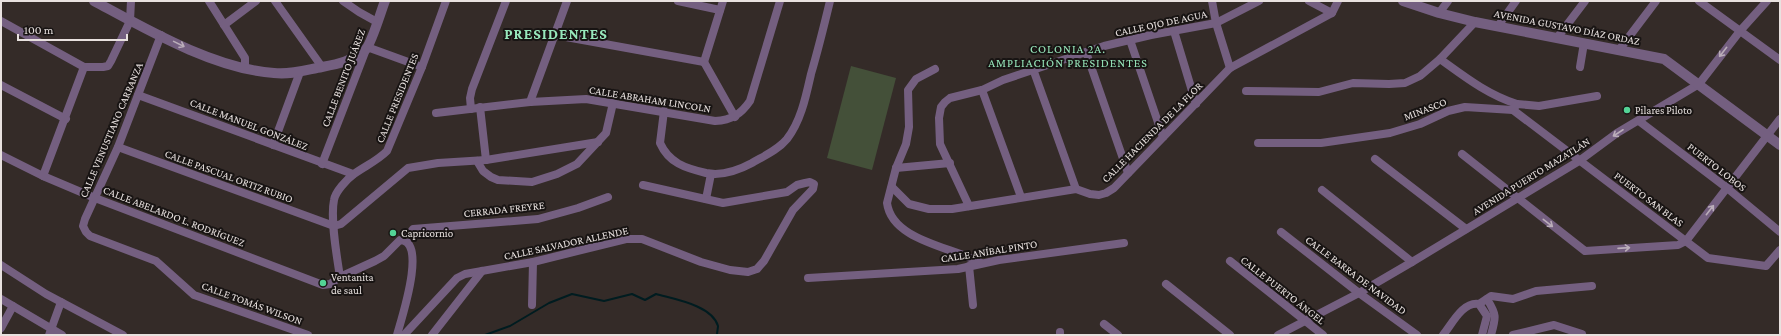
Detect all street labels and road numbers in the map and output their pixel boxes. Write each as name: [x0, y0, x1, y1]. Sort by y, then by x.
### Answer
street label: CALLE OJO DE AGUA: [1114, 7, 1209, 40]
street label: AVENIDA GUSTAVO DÍAZ ORDAZ: [1493, 7, 1641, 47]
street label: CALLE BENITO JUÁREZ: [319, 27, 368, 129]
street label: CALLE PRESIDENTES: [374, 52, 420, 144]
street label: CALLE VENUSTIANO CARRANZA: [77, 60, 145, 199]
street label: CALLE HACIENDA DE LA FLOR: [1099, 79, 1205, 185]
street label: CALLE ABRAHAM LINCOLN: [588, 83, 712, 115]
street label: MINASCO: [1402, 95, 1448, 123]
street label: CALLE MANUEL GONZÁLEZ: [188, 96, 310, 152]
street label: AVENIDA PUERTO MAZATLÁN: [1470, 135, 1592, 217]
street label: PUERTO LOBOS: [1685, 140, 1749, 194]
street label: CALLE PASCUAL ORTIZ RUBIO: [163, 147, 295, 205]
street label: PUERTO SAN BLAS: [1612, 169, 1686, 229]
street label: CALLE ABELARDO L. RODRÍGUEZ: [102, 183, 247, 249]
street label: CERRADA FREYRE: [463, 199, 545, 219]
street label: CALLE SALVADOR ALLENDE: [503, 224, 629, 262]
street label: CALLE BARRA DE NAVIDAD: [1303, 233, 1409, 317]
street label: CALLE ANÍBAL PINTO: [940, 237, 1038, 265]
street label: CALLE PUERTO ÁNGEL: [1239, 253, 1328, 327]
street label: CALLE TOMÁS WILSON: [200, 279, 304, 327]

